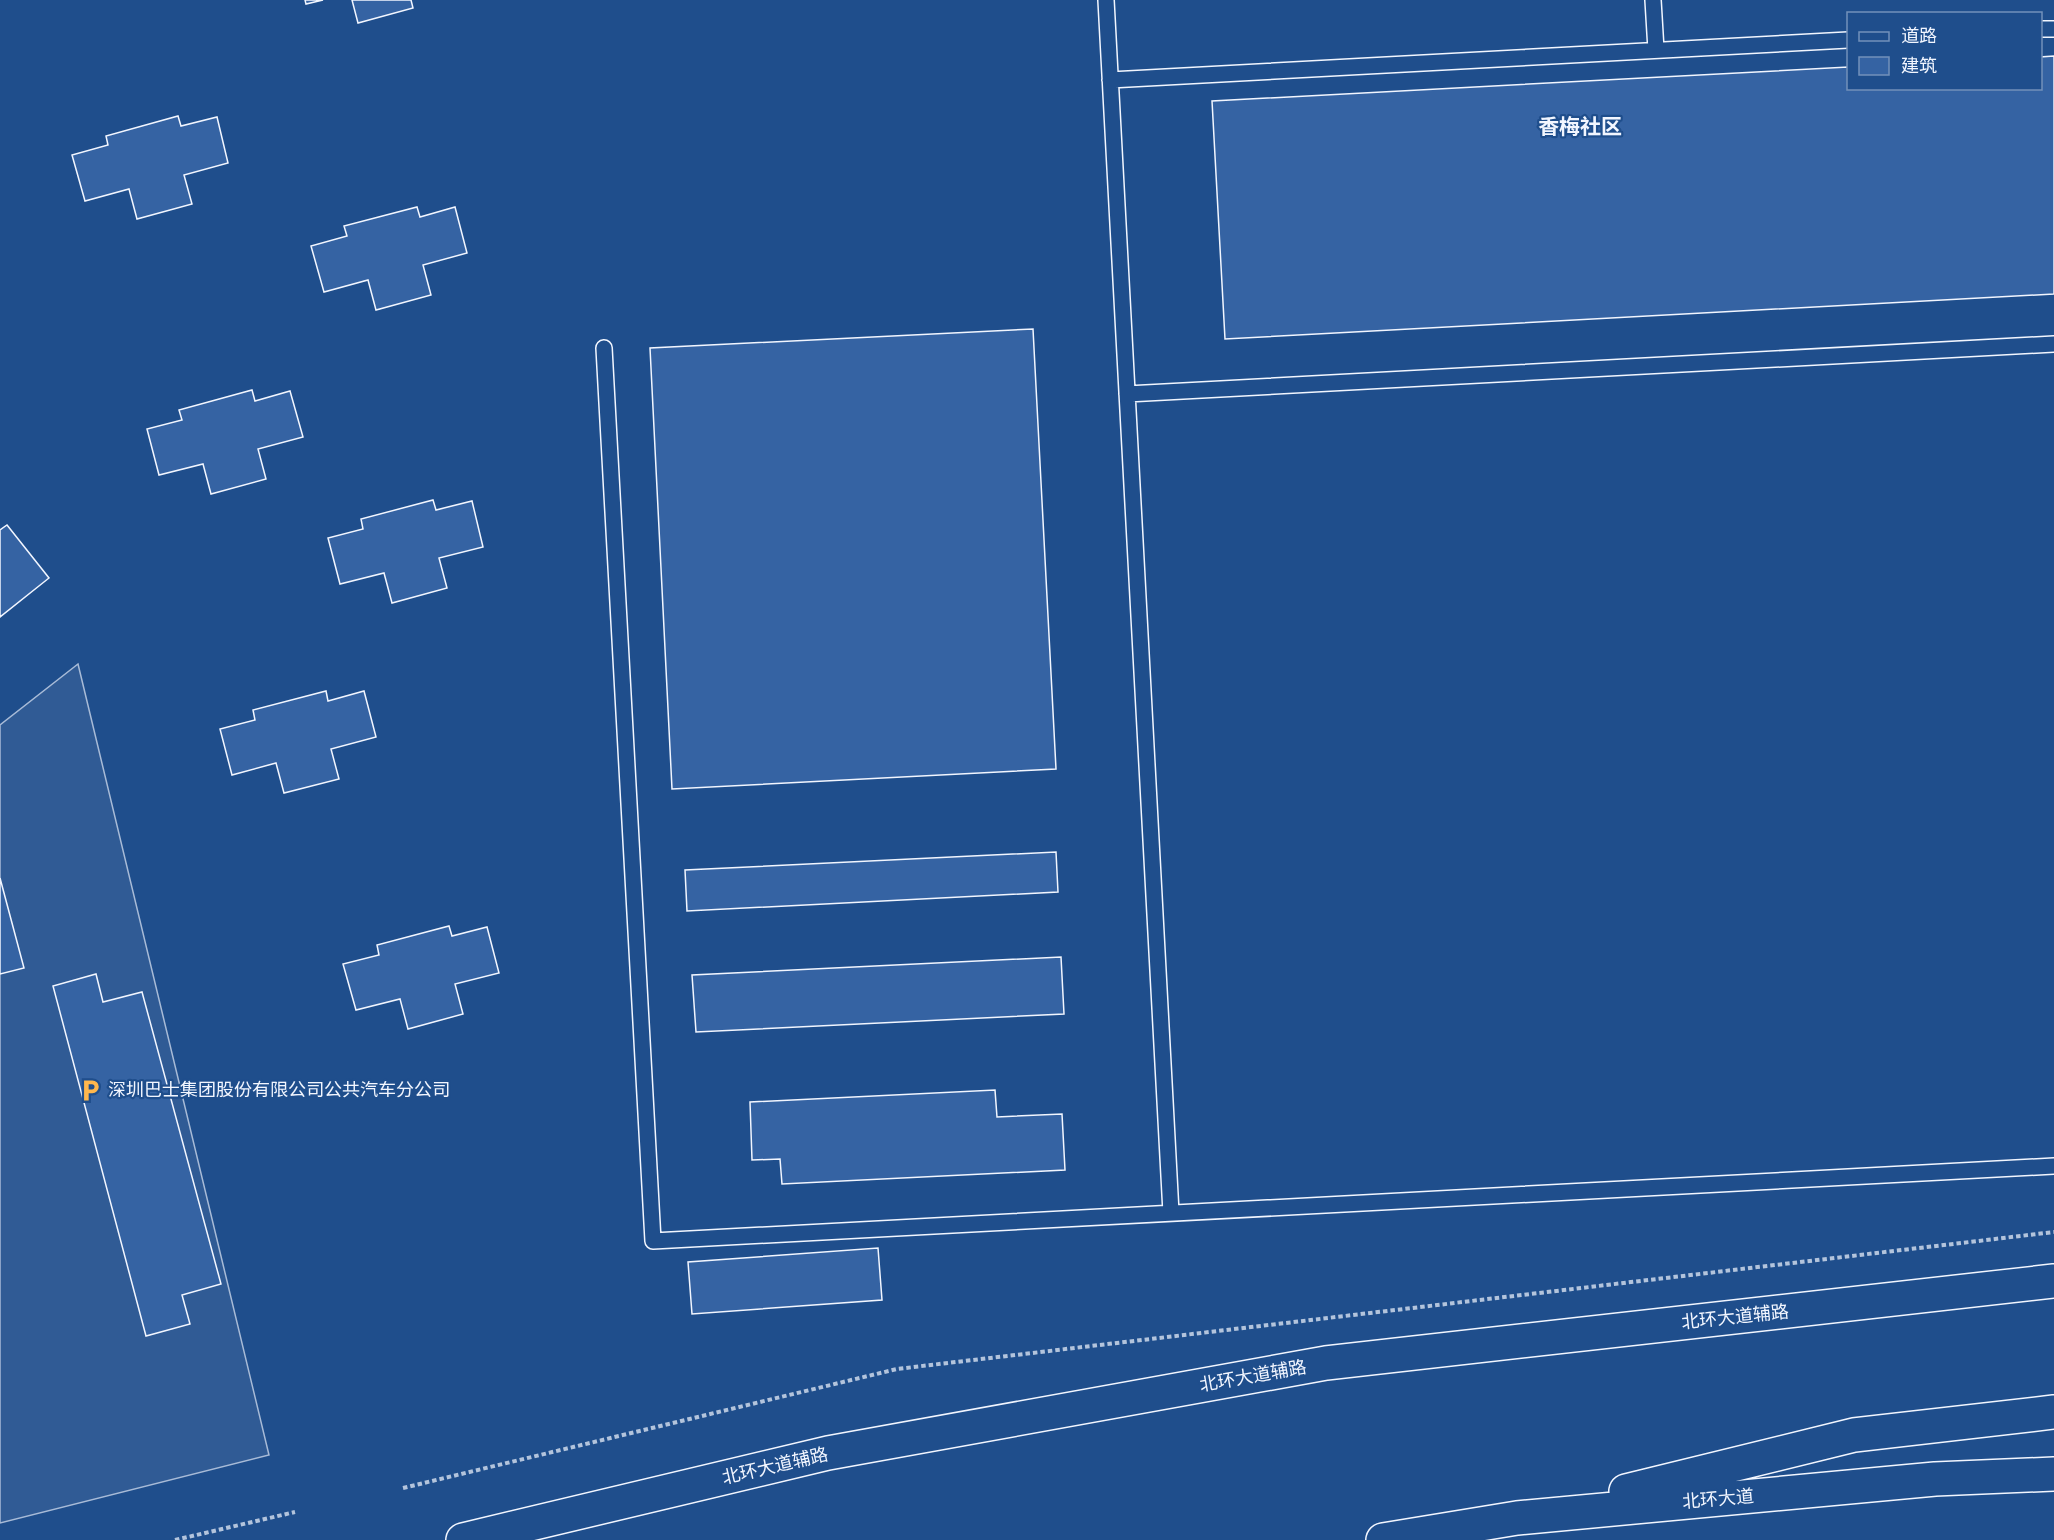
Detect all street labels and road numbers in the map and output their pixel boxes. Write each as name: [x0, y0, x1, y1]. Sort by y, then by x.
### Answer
street label: 北环大道辅路: [1680, 1299, 1790, 1335]
street label: 北环大道辅路: [1198, 1355, 1308, 1397]
street label: 北环大道辅路: [720, 1442, 830, 1490]
street label: 北环大道: [1681, 1484, 1755, 1514]

